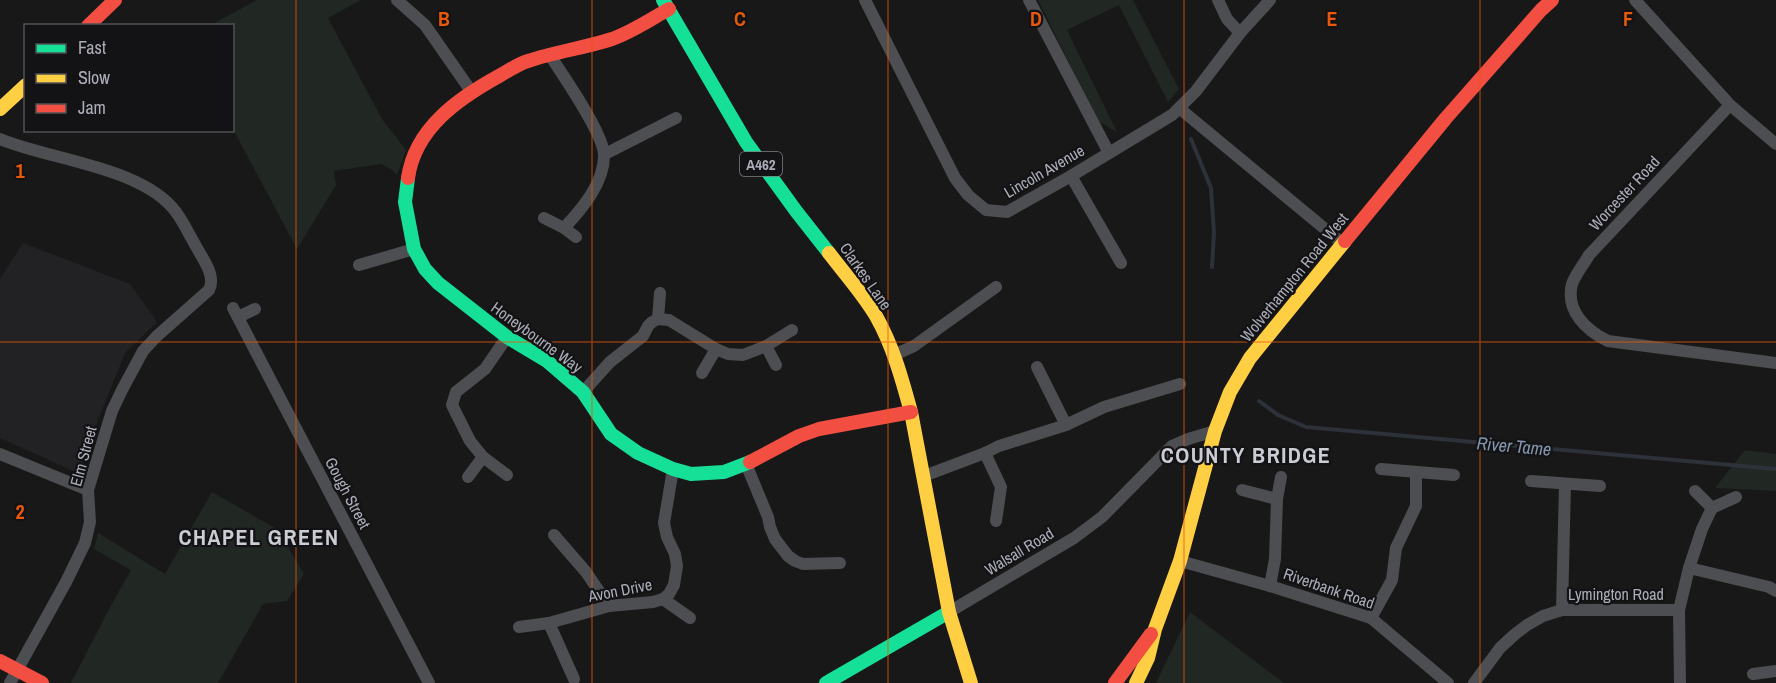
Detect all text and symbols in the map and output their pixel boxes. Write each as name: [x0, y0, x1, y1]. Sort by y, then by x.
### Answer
text: B: [438, 5, 450, 32]
text: C: [734, 5, 746, 32]
text: D: [1030, 5, 1042, 32]
text: E: [1327, 5, 1338, 32]
text: F: [1623, 5, 1633, 32]
legend: [24, 24, 234, 132]
text: Fast: [78, 35, 106, 60]
text: Slow: [78, 65, 110, 90]
text: Jam: [78, 95, 106, 120]
street label: Lincoln Avenue: [1000, 139, 1088, 203]
street label: Worcester Road: [1584, 151, 1664, 235]
road number: A462: [740, 152, 782, 176]
text: 1: [15, 157, 25, 184]
street label: Wolverhampton Road West: [1235, 208, 1353, 346]
street label: Clarkes Lane: [835, 238, 897, 314]
street label: Honeybourne Way: [487, 296, 588, 378]
street label: Elm Street: [64, 423, 102, 488]
water label: River Tame: [1476, 430, 1552, 462]
district label: COUNTY BRIDGE: [1161, 440, 1331, 470]
street label: Gough Street: [320, 453, 376, 533]
text: 2: [15, 498, 25, 525]
district label: CHAPEL GREEN: [178, 522, 340, 552]
street label: Walsall Road: [980, 522, 1058, 580]
street label: Riverbank Road: [1281, 562, 1377, 614]
street label: Avon Drive: [585, 573, 654, 607]
street label: Lymington Road: [1568, 583, 1664, 605]

